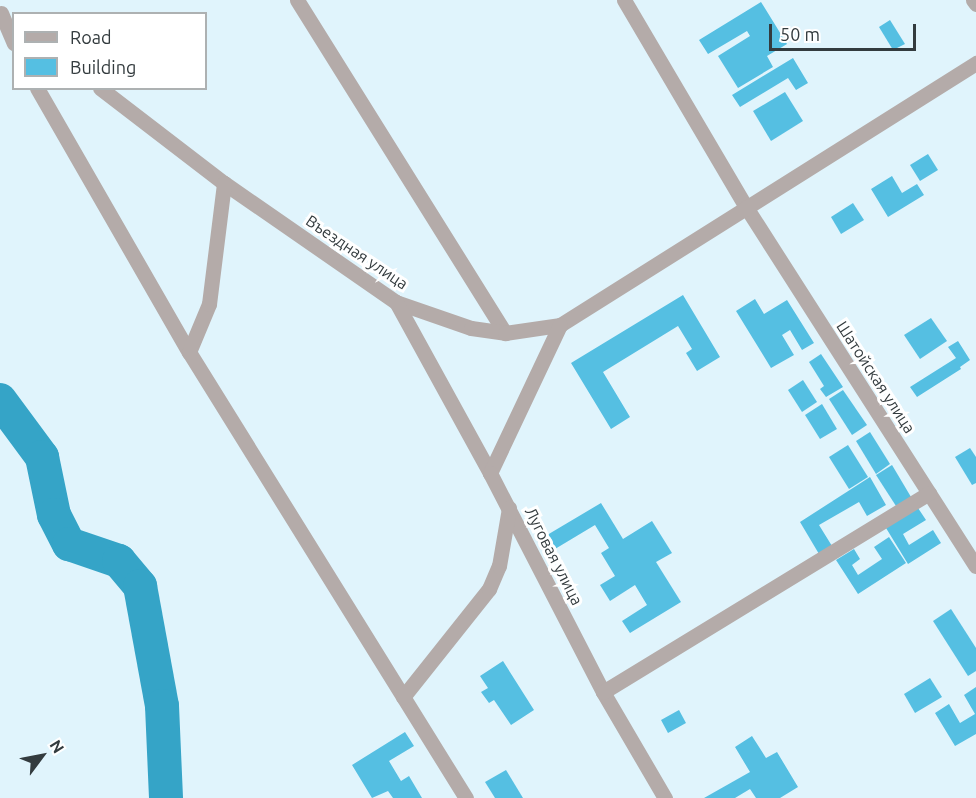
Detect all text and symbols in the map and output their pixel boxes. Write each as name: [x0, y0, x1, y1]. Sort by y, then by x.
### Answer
legend: [12, 12, 207, 90]
scale bar: [772, 12, 919, 50]
text: 50 m: [780, 24, 820, 44]
text: Road: [70, 27, 112, 47]
text: Building: [70, 57, 136, 77]
street label: Въездная улица: [302, 211, 412, 293]
street label: Шатойская улица: [833, 317, 919, 437]
street label: Луговая улица: [521, 504, 587, 608]
north arrow: [12, 726, 72, 786]
text: N: [46, 737, 68, 756]

